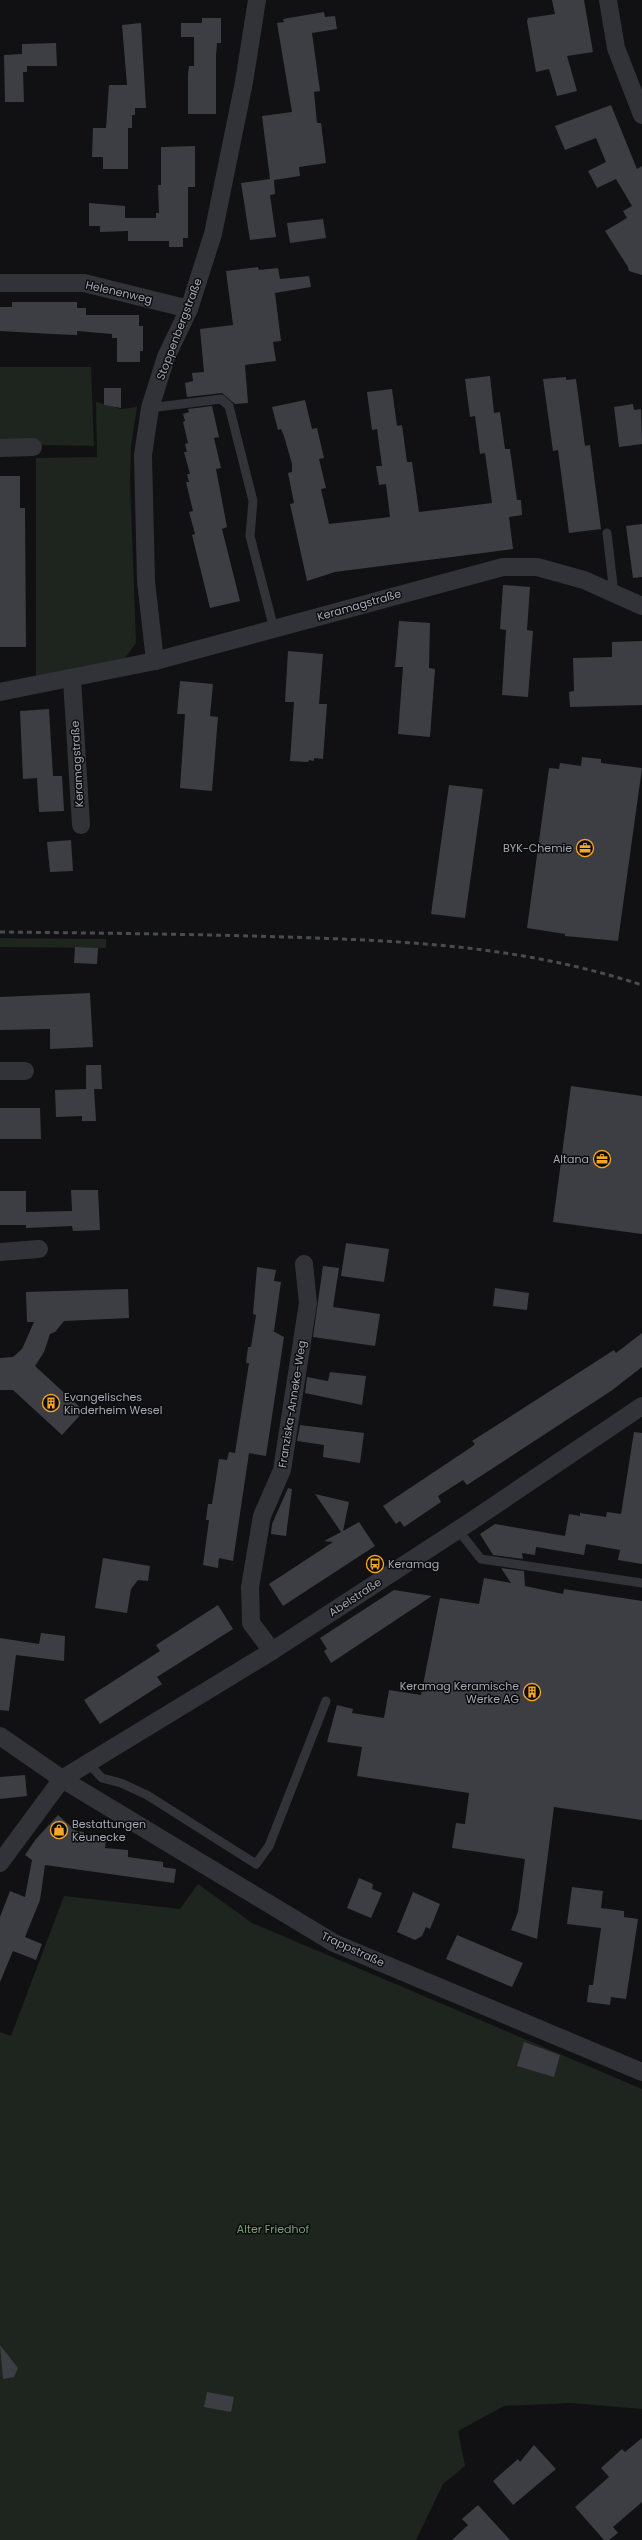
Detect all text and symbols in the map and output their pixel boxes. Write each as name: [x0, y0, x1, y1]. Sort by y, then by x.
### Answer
street label: Stoppenbergstraße: [152, 276, 206, 382]
street label: Helenenweg: [84, 277, 154, 307]
street label: Keramagstraße: [315, 585, 403, 625]
street label: Keramagstraße: [67, 720, 87, 808]
office icon: BYK-Chemie: [575, 838, 595, 858]
place label: BYK-Chemie: [503, 840, 572, 856]
office icon: Altana: [592, 1149, 612, 1169]
place label: Altana: [553, 1151, 589, 1167]
street label: Franziska-Anneke-Weg: [274, 1339, 310, 1469]
place label: Evangelisches Kinderheim Wesel: [64, 1389, 162, 1418]
building icon: Evangelisches Kinderheim Wesel: [41, 1393, 61, 1413]
bus stop icon: Keramag: [365, 1554, 385, 1574]
place label: Keramag: [388, 1556, 439, 1572]
street label: Abelstraße: [325, 1574, 385, 1620]
place label: Keramag Keramische Werke AG: [400, 1678, 519, 1707]
building icon: Keramag Keramische Werke AG: [522, 1682, 542, 1702]
place label: Bestattungen Keunecke: [72, 1816, 146, 1845]
shop icon: Bestattungen Keunecke: [49, 1820, 69, 1840]
street label: Trappstraße: [319, 1927, 387, 1971]
park label: Alter Friedhof: [237, 2221, 310, 2237]

